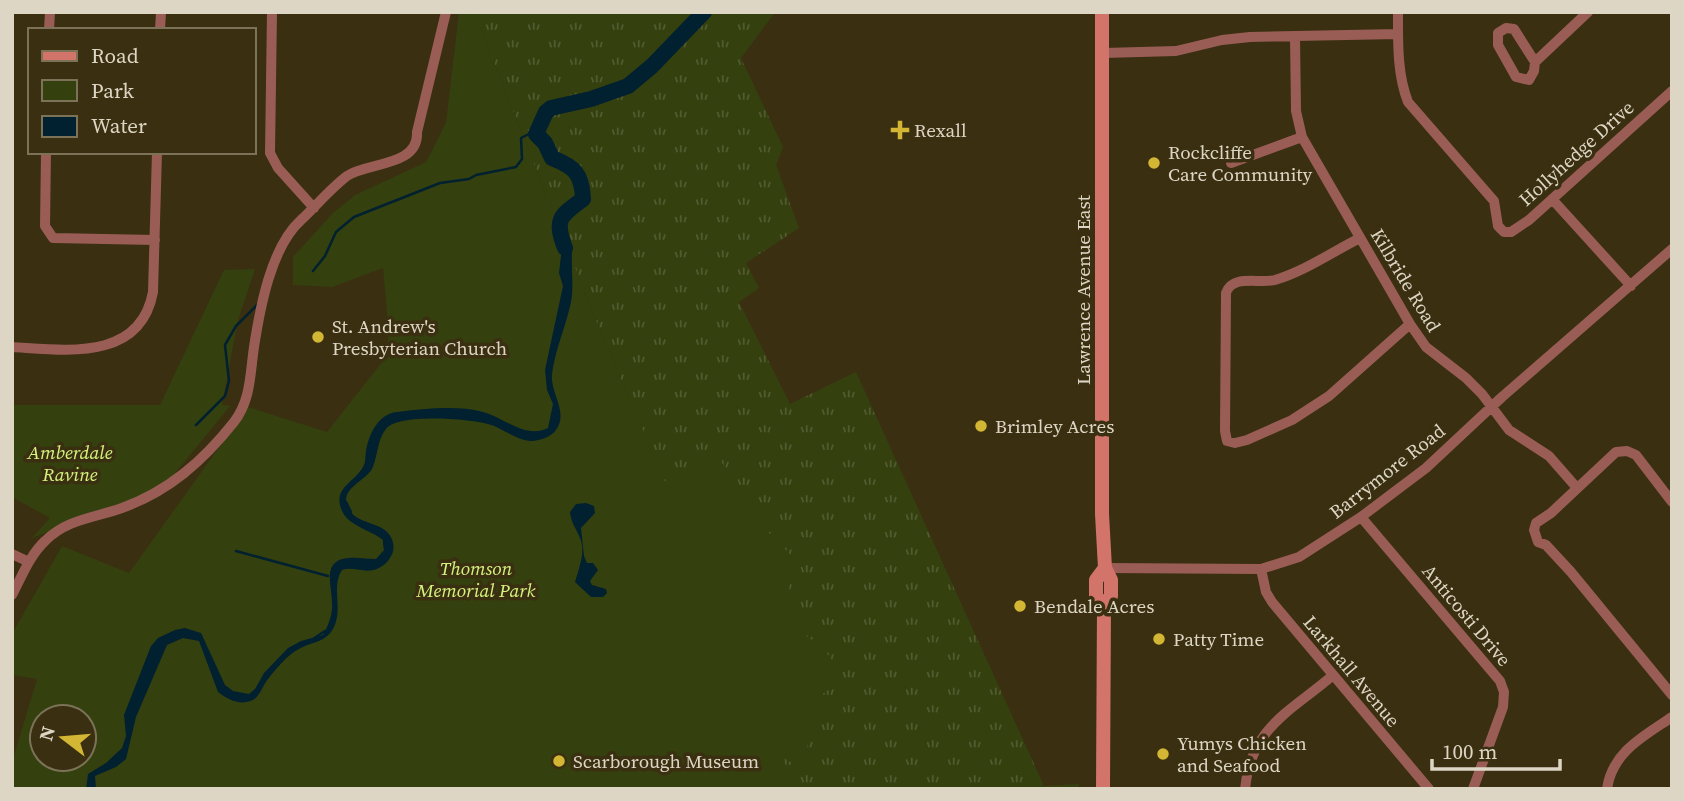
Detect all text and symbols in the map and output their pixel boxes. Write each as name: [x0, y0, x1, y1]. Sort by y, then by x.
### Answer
legend: [28, 28, 256, 154]
text: Road: [91, 41, 139, 70]
text: Park: [91, 76, 135, 105]
street label: Hollyhedge Drive: [1513, 94, 1639, 212]
text: Water: [91, 111, 147, 140]
place label: Rexall: [914, 117, 967, 143]
marker: Rexall: [892, 122, 908, 138]
place label: Rockcliffe Care Community: [1168, 139, 1313, 187]
marker: Rockcliffe Care Community: [1146, 155, 1162, 171]
street label: Lawrence Avenue East: [1070, 194, 1096, 385]
street label: Kilbride Road: [1365, 223, 1447, 337]
place label: St. Andrew's Presbyterian Church: [332, 313, 507, 361]
marker: St. Andrew's Presbyterian Church: [310, 329, 326, 345]
place label: Brimley Acres: [995, 413, 1114, 439]
street label: Barrymore Road: [1324, 417, 1450, 524]
marker: Brimley Acres: [973, 418, 989, 434]
park label: Amberdale Ravine: [27, 439, 113, 487]
park label: Thomson Memorial Park: [415, 555, 536, 603]
street label: Anticosti Drive: [1417, 558, 1517, 672]
place label: Bendale Acres: [1034, 593, 1154, 619]
marker: Bendale Acres: [1012, 598, 1028, 614]
street label: Larkhall Avenue: [1298, 610, 1406, 732]
place label: Patty Time: [1173, 626, 1264, 652]
marker: Patty Time: [1151, 631, 1167, 647]
north arrow: [28, 703, 98, 773]
text: N: [32, 723, 61, 744]
scale bar: [1432, 728, 1560, 772]
place label: Yumys Chicken and Seafood: [1177, 730, 1307, 778]
text: 100 m: [1442, 737, 1497, 766]
marker: Yumys Chicken and Seafood: [1155, 746, 1171, 762]
place label: Scarborough Museum: [573, 748, 759, 774]
marker: Scarborough Museum: [551, 753, 567, 769]

